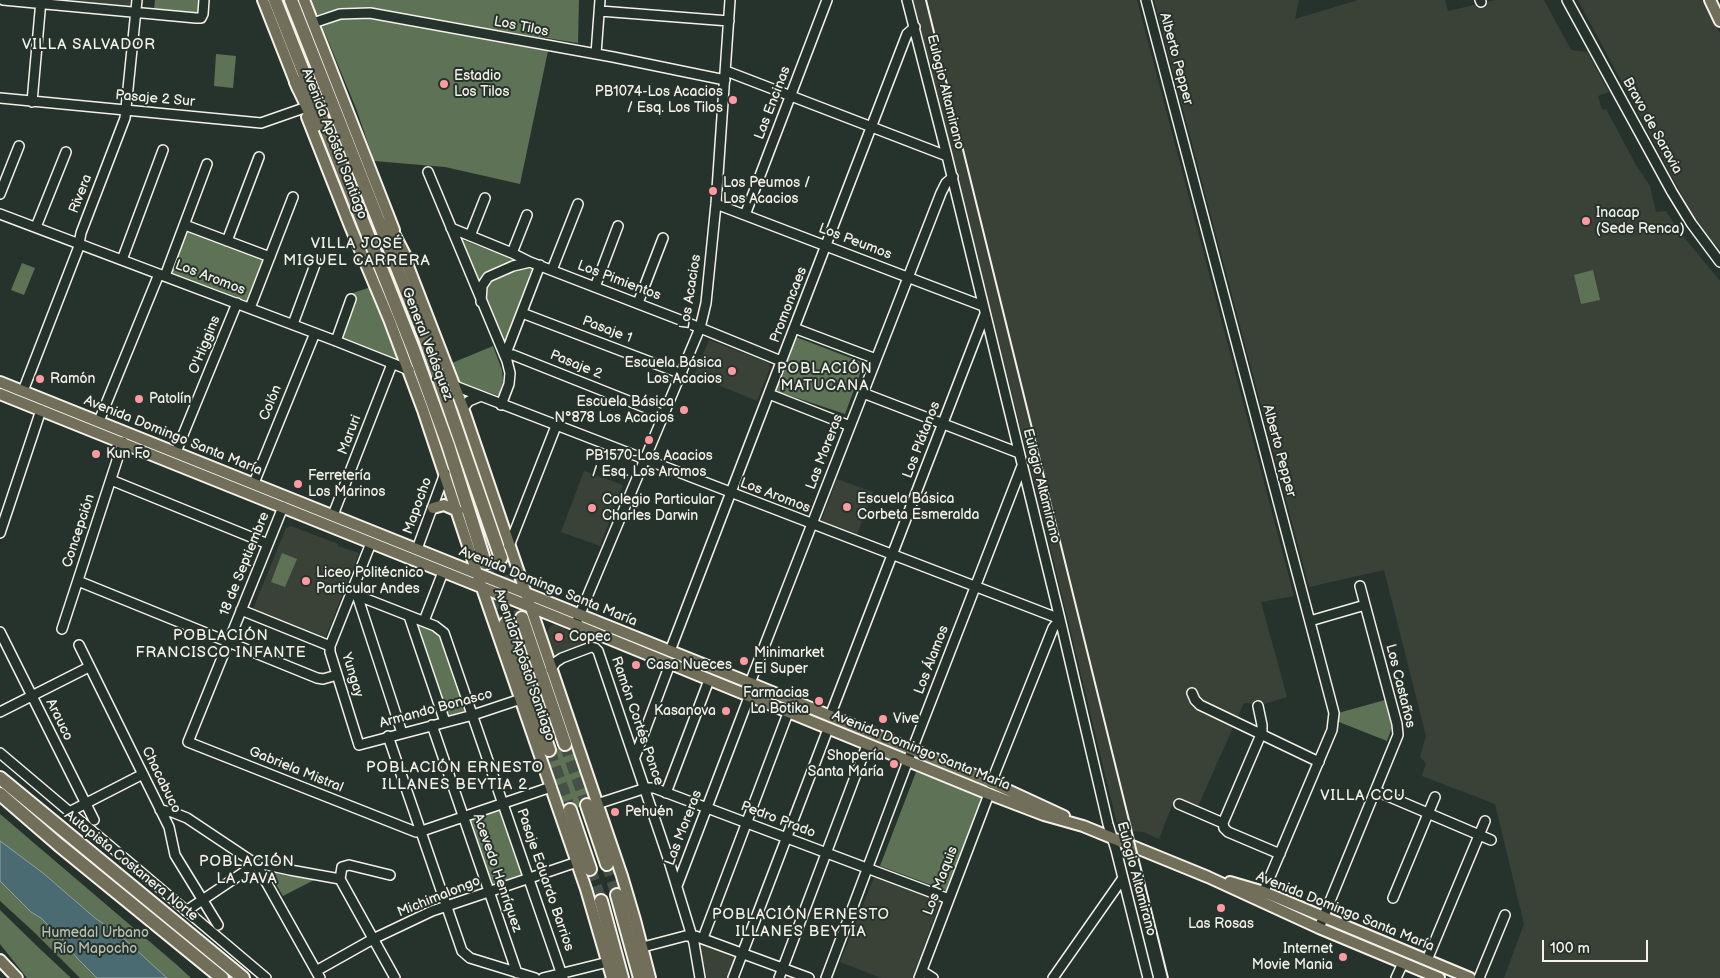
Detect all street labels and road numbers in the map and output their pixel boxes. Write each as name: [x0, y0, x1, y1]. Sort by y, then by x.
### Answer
street label: Alberto Pepper: [1156, 11, 1196, 107]
street label: Los Tilos: [492, 13, 550, 41]
street label: Eulogio Altamirano: [923, 33, 967, 151]
street label: Las Encinas: [751, 64, 795, 142]
street label: Avenida Apóstol Santiago: [297, 66, 371, 222]
street label: Bravo de Saravia: [1619, 75, 1685, 177]
street label: Pasaje 2 Sur: [115, 87, 195, 111]
street label: Rivera: [66, 172, 96, 216]
street label: Los Peumos: [816, 220, 894, 264]
street label: Los Acacios: [677, 253, 705, 331]
street label: Los Aromos: [172, 257, 248, 299]
street label: Los Pimientos: [575, 257, 663, 305]
street label: Promoncaes: [767, 265, 811, 345]
street label: General Velásquez: [398, 285, 456, 403]
street label: O'Higgins: [186, 313, 224, 377]
street label: Pasaje 1: [580, 313, 634, 347]
street label: Pasaje 2: [547, 347, 605, 383]
street label: Colón: [256, 383, 286, 423]
street label: Avenida Domingo Santa María: [81, 392, 265, 480]
street label: Los Plátanos: [900, 399, 944, 481]
street label: Alberto Pepper: [1259, 403, 1299, 499]
street label: Las Moreras: [803, 412, 847, 492]
street label: Maruri: [335, 413, 365, 457]
street label: Eulogio Altamirano: [1019, 427, 1063, 545]
street label: Mapocho: [400, 475, 436, 537]
street label: Los Aromos: [737, 475, 813, 517]
street label: Concepción: [59, 492, 99, 570]
street label: 18 de Septiembre: [216, 510, 274, 618]
street label: Avenida Domingo Santa María: [456, 543, 640, 631]
street label: Avenida Apóstol Santiago: [490, 587, 558, 743]
street label: Los Álamos: [911, 623, 953, 697]
street label: Los Castaños: [1381, 642, 1419, 730]
street label: Yungay: [337, 651, 367, 699]
street label: Ramón Cortés Ponce: [607, 654, 667, 788]
street label: Armando Bonasco: [378, 686, 494, 732]
street label: Arauco: [42, 696, 76, 744]
street label: Avenida Domingo Santa María: [829, 707, 1013, 795]
street label: Gabriela Mistral: [246, 743, 346, 797]
street label: Chacabuco: [138, 744, 184, 816]
street label: Las Moreras: [662, 788, 706, 868]
street label: Pedro Prado: [738, 798, 818, 842]
street label: Pasaje Eduardo Barrios: [513, 806, 577, 954]
street label: Autopista Costanera Norte: [61, 807, 201, 925]
street label: Acevedo Henríquez: [469, 811, 525, 935]
street label: Eulogio Altamirano: [1113, 820, 1159, 938]
street label: Los Maquis: [920, 844, 962, 918]
street label: Avenida Domingo Santa María: [1253, 868, 1437, 956]
street label: Michimalongo: [395, 873, 483, 921]

